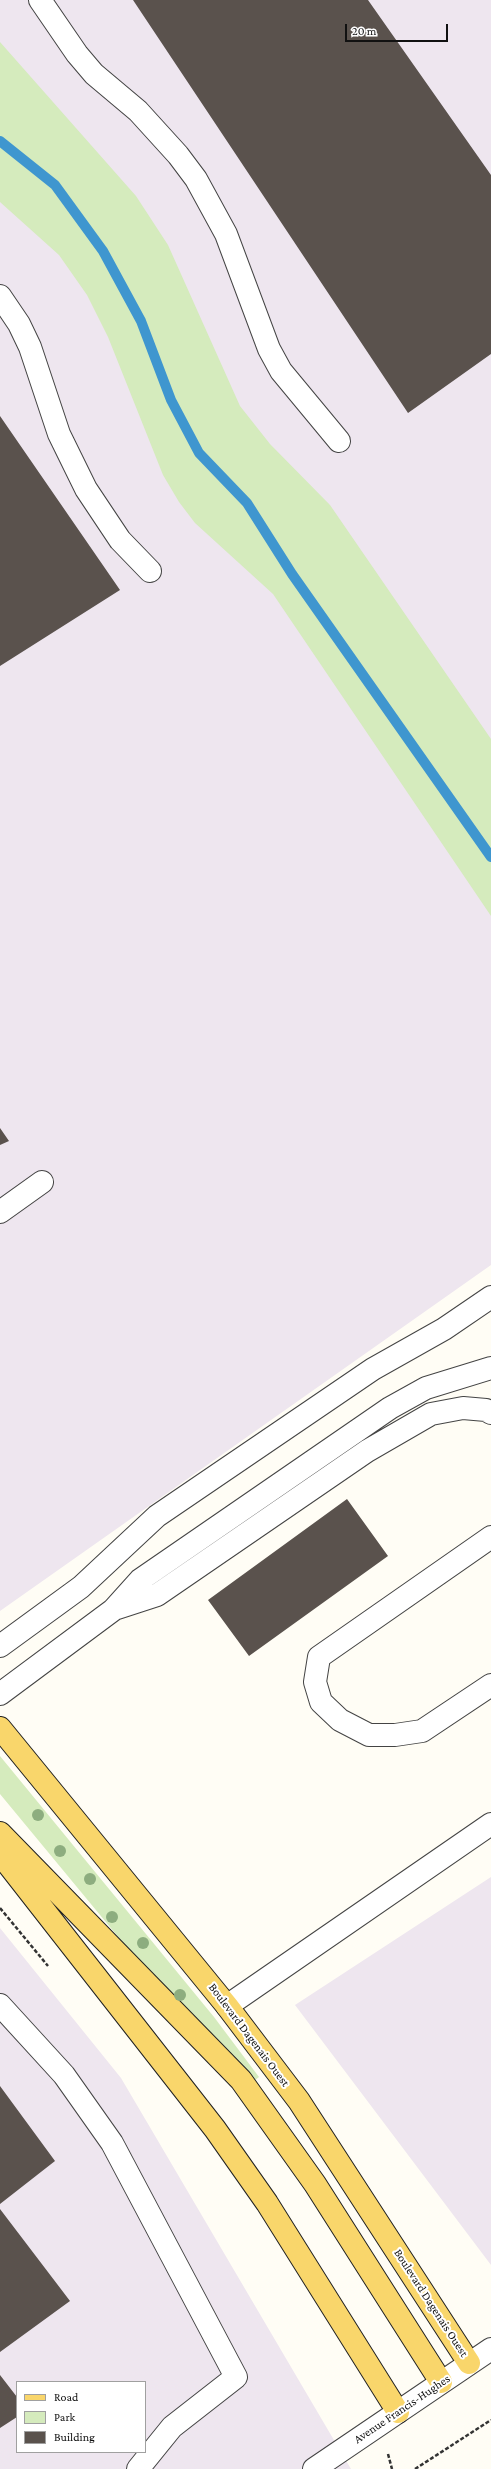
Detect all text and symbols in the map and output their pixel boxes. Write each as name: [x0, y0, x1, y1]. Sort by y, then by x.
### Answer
scale bar: [347, 16, 450, 42]
text: 20 m: [352, 24, 376, 38]
street label: Boulevard Dagenais Ouest: [205, 1980, 293, 2090]
street label: Boulevard Dagenais Ouest: [391, 2246, 471, 2360]
street label: Avenue Francis-Hughes: [351, 2371, 453, 2447]
legend: [16, 2381, 146, 2453]
text: Road: [54, 2390, 78, 2404]
text: Park: [54, 2410, 75, 2424]
text: Building: [54, 2430, 95, 2444]

